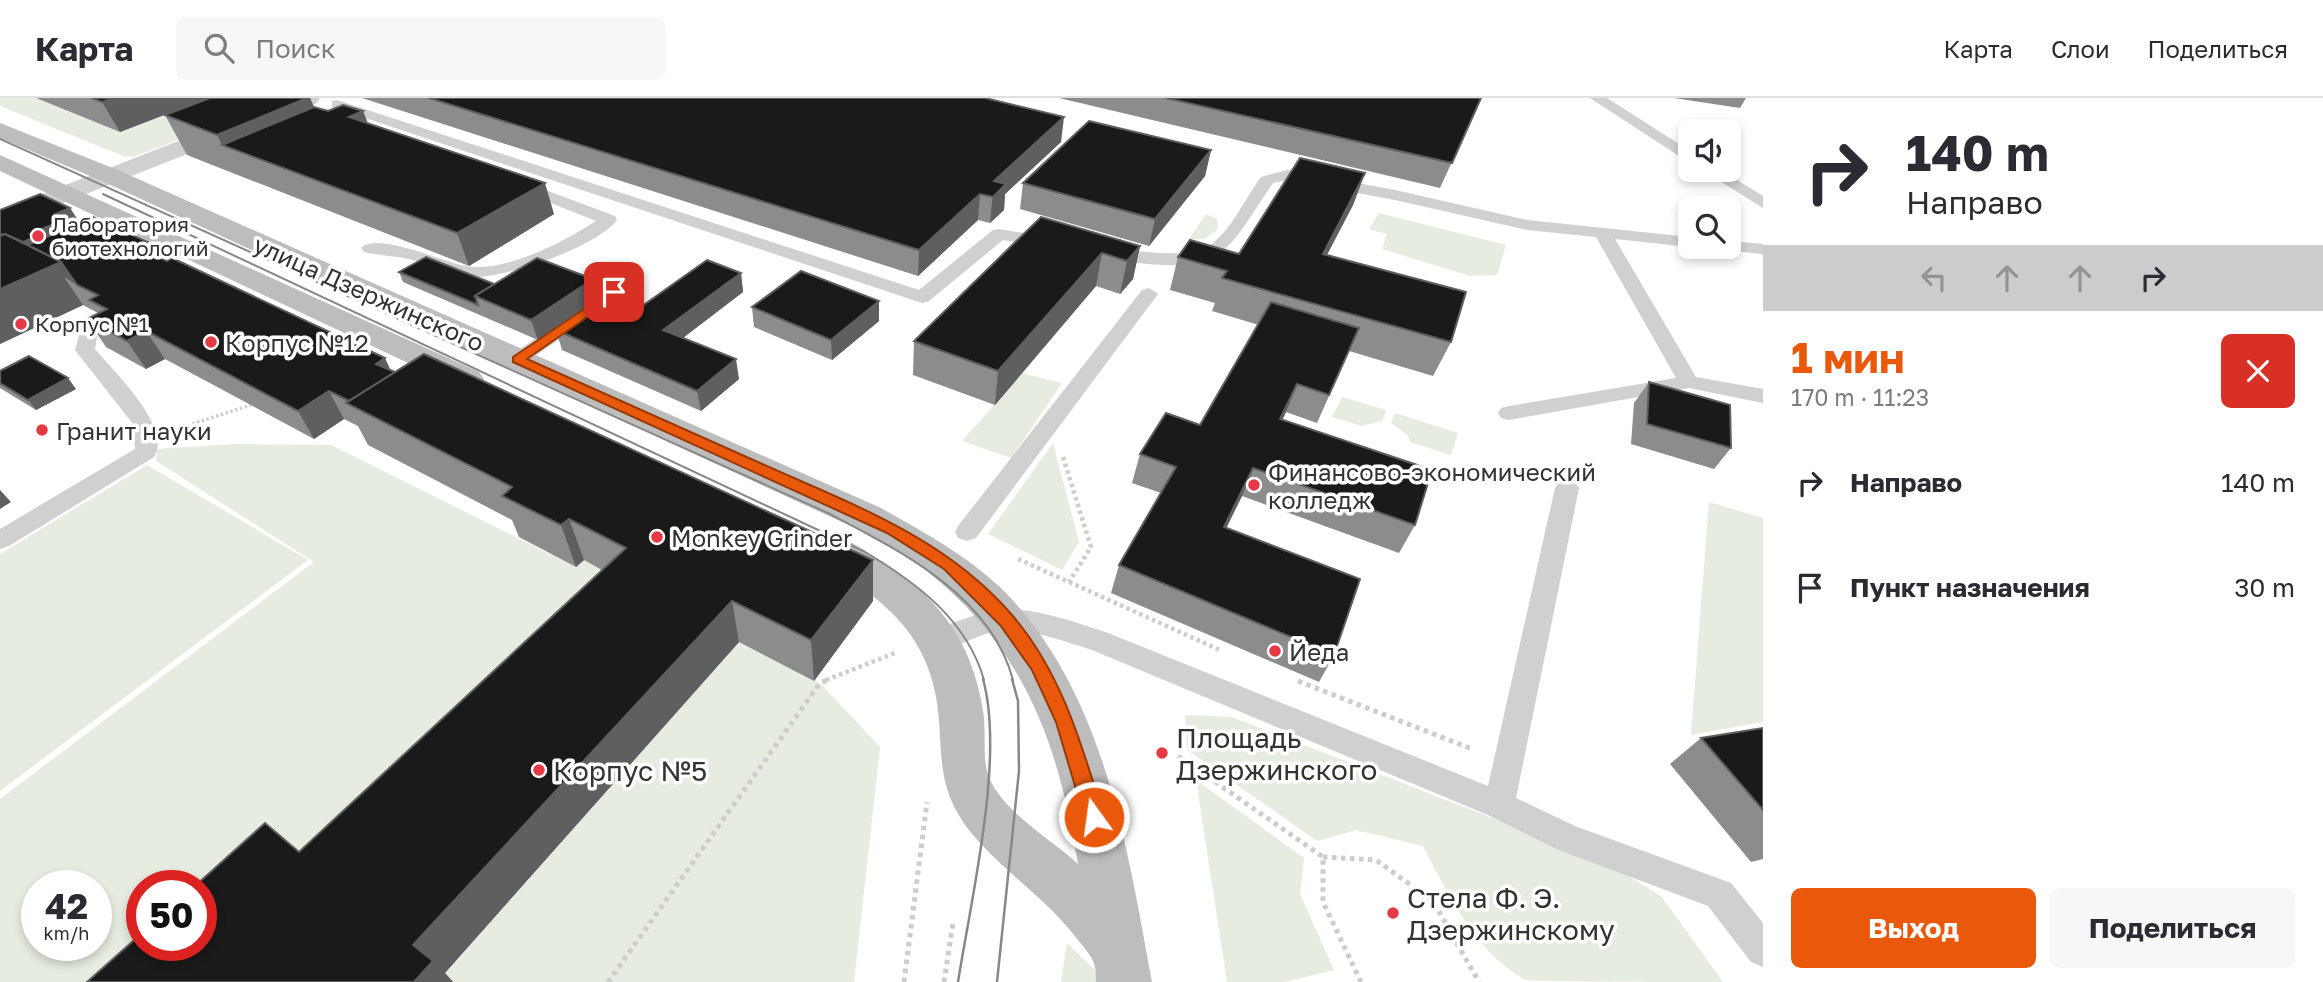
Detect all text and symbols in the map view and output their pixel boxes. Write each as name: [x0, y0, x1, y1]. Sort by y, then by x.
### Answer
search box: [176, 17, 666, 80]
text: Карта: [35, 29, 134, 68]
icon: search: [200, 29, 238, 67]
text: Поиск: [256, 33, 336, 64]
text: Карта: [1943, 34, 2013, 63]
text: Слои: [2051, 34, 2110, 63]
text: Поделиться: [2148, 34, 2288, 63]
map controls: [1678, 119, 1741, 259]
button: sound: [1678, 119, 1741, 182]
text: 140 m: [1906, 123, 2049, 182]
icon: right: [1791, 126, 1882, 217]
text: Направо: [1906, 183, 2043, 221]
button: search: [1678, 196, 1741, 259]
place label: Лаборатория биотехнологий: [52, 211, 208, 261]
marker: Лаборатория биотехнологий: [30, 228, 46, 244]
street label: улица Дзержинского: [249, 229, 489, 357]
icon: left: [1915, 259, 1953, 297]
icon: ahead: [1988, 259, 2026, 297]
icon: ahead: [2061, 259, 2099, 297]
icon: right: [2134, 259, 2172, 297]
pin: [584, 262, 644, 322]
icon: arrive: [595, 273, 633, 311]
place label: Корпус №1: [35, 311, 149, 337]
marker: Корпус №1: [13, 316, 29, 332]
place label: Корпус №12: [225, 328, 369, 357]
text: 1 мин: [1791, 332, 1905, 382]
marker: Корпус №12: [203, 334, 219, 350]
button: close: [2221, 334, 2295, 408]
text: 170 m · 11:23: [1791, 383, 1929, 411]
place label: Гранит науки: [56, 416, 212, 445]
marker: Гранит науки: [34, 422, 50, 438]
place label: Финансово-экономический колледж: [1268, 457, 1596, 514]
icon: right: [1791, 464, 1829, 502]
text: Направо: [1850, 467, 1962, 498]
text: 140 m: [2221, 467, 2295, 498]
marker: Финансово-экономический колледж: [1246, 477, 1262, 493]
place label: Monkey Grinder: [671, 523, 852, 552]
marker: Monkey Grinder: [649, 529, 665, 545]
icon: arrive: [1791, 569, 1829, 607]
text: Пункт назначения: [1850, 572, 2090, 603]
text: 30 m: [2234, 572, 2295, 603]
place label: Йеда: [1289, 637, 1349, 666]
marker: Йеда: [1267, 643, 1283, 659]
place label: Площадь Дзержинского: [1176, 721, 1377, 786]
marker: Площадь Дзержинского: [1154, 745, 1170, 761]
place label: Корпус №5: [553, 754, 707, 787]
marker: Корпус №5: [531, 762, 547, 778]
position arrow: [1057, 780, 1131, 854]
speed limit sign: 50: [126, 870, 217, 961]
place label: Стела Ф. Э. Дзержинскому: [1407, 881, 1615, 946]
text: 42: [45, 885, 88, 927]
button: Выход: [1791, 888, 2036, 968]
button: Поделиться: [2050, 888, 2295, 968]
marker: Стела Ф. Э. Дзержинскому: [1385, 905, 1401, 921]
text: km/h: [44, 922, 89, 944]

